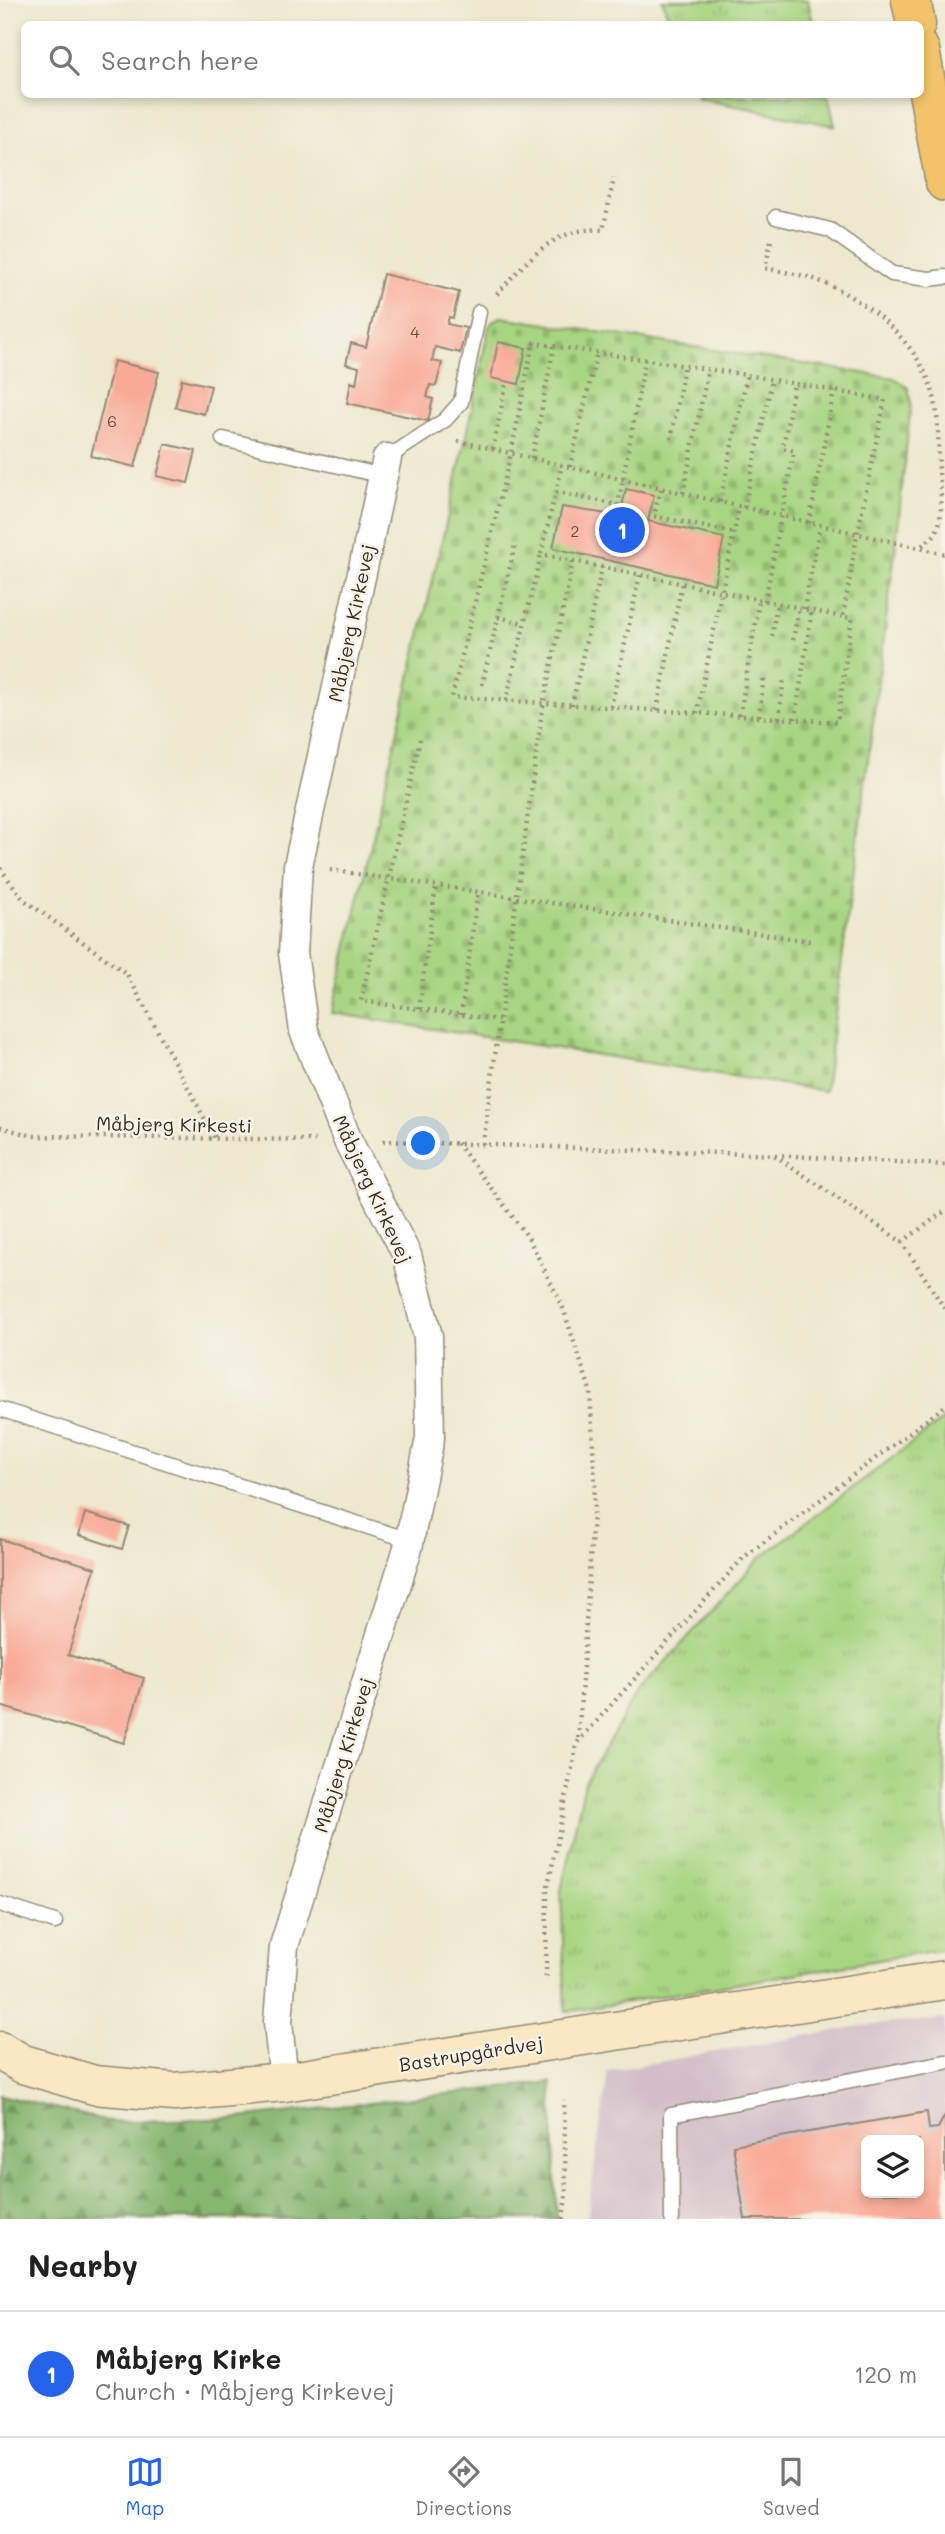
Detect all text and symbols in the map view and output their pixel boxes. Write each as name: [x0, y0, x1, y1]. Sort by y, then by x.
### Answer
search box: [21, 21, 924, 98]
icon: search: [45, 41, 83, 79]
text: Search here: [101, 43, 259, 77]
house number: 4: [410, 321, 420, 342]
house number: 6: [107, 410, 117, 431]
pin: 1: [599, 504, 645, 556]
house number: 2: [571, 520, 579, 541]
street label: Måbjerg Kirkevej: [322, 542, 380, 704]
street label: Måbjerg Kirkesti: [96, 1110, 252, 1138]
street label: Måbjerg Kirkevej: [328, 1111, 418, 1267]
your location: [406, 1126, 440, 1160]
street label: Måbjerg Kirkevej: [308, 1674, 378, 1836]
street label: Bastrupgårdvej: [397, 2029, 545, 2077]
map controls: [861, 2135, 924, 2198]
button: layers: [861, 2135, 924, 2198]
text: Nearby: [28, 2245, 138, 2285]
text: Måbjerg Kirke: [95, 2342, 281, 2376]
text: 1: [46, 2359, 56, 2389]
text: 120 m: [854, 2359, 917, 2389]
text: Church · Måbjerg Kirkevej: [95, 2376, 394, 2406]
tab: Map: [126, 2453, 164, 2520]
tab: Directions: [415, 2453, 512, 2520]
tab: Saved: [763, 2453, 819, 2520]

